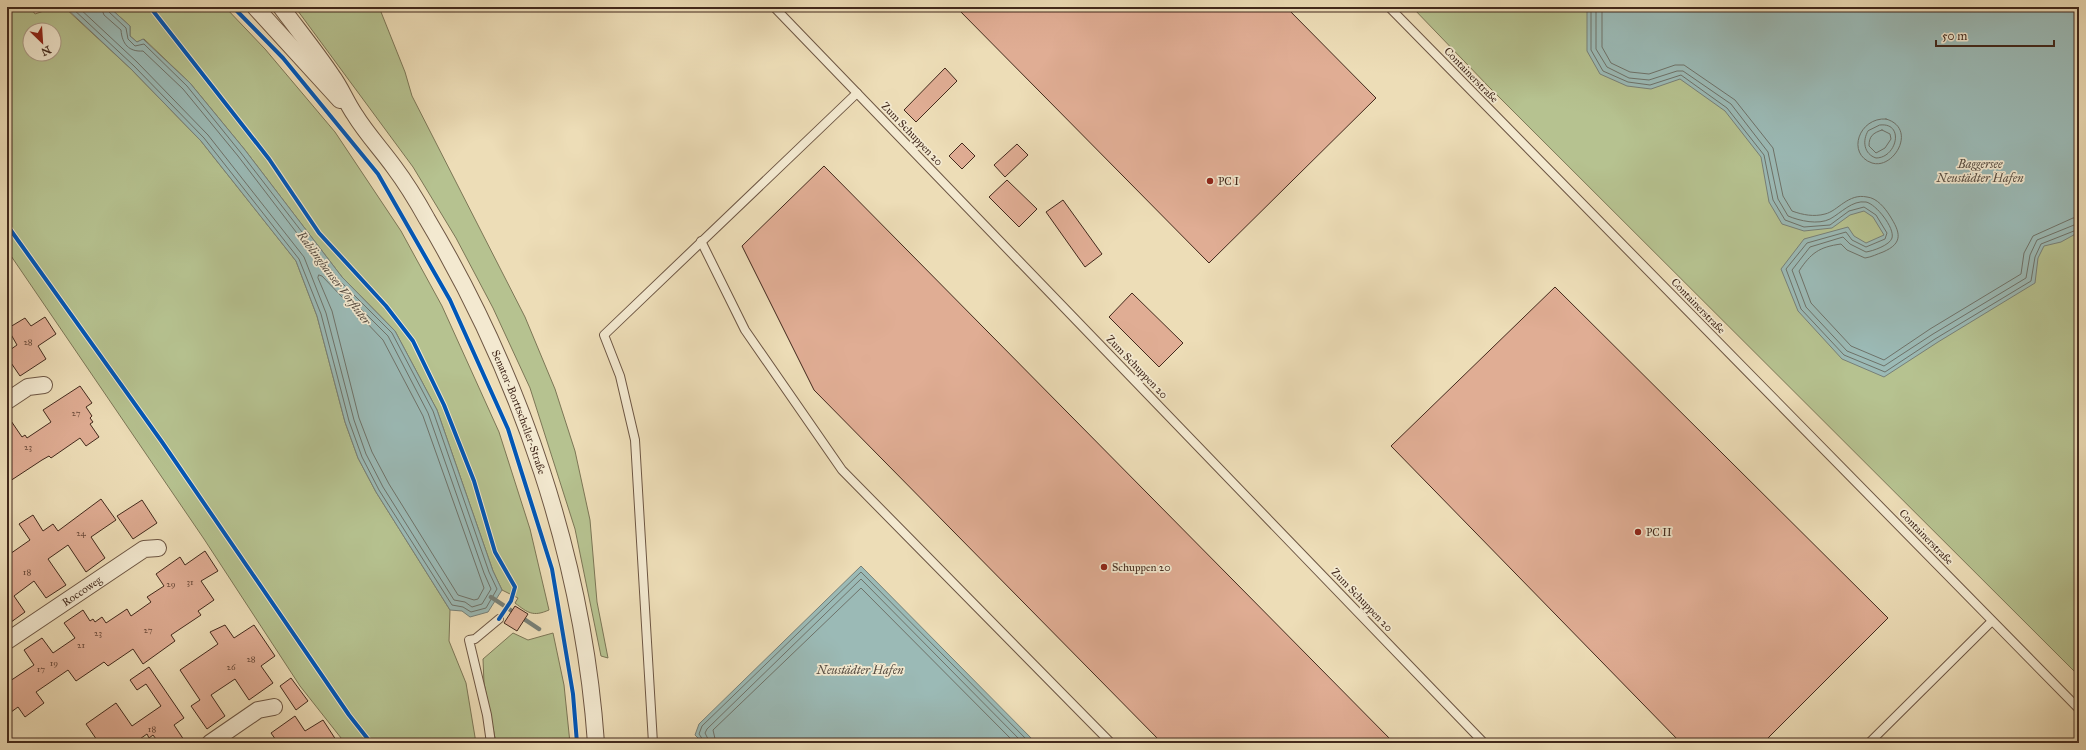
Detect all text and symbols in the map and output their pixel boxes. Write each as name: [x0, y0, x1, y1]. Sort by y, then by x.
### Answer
north arrow: [22, 22, 62, 62]
scale bar: [1936, 22, 2054, 48]
text: 50 m: [1942, 29, 1967, 43]
text: N: [38, 43, 53, 59]
street label: Containerstraße: [1441, 45, 1501, 106]
street label: Zum Schuppen 20: [879, 100, 945, 168]
water label: Baggersee Neustädter Hafen: [1936, 157, 2024, 185]
place label: PC I: [1218, 175, 1239, 188]
marker: PC I: [1205, 176, 1215, 186]
water label: Rablinghauser Vorfluter: [293, 228, 374, 329]
street label: Containerstraße: [1668, 276, 1728, 337]
street label: Zum Schuppen 20: [1104, 333, 1170, 401]
house number: 28: [23, 336, 33, 347]
street label: Senator-Borttscheller-Straße: [489, 348, 549, 476]
house number: 27: [72, 407, 81, 418]
house number: 23: [24, 441, 32, 452]
street label: Containerstraße: [1896, 507, 1956, 568]
place label: PC II: [1646, 526, 1672, 539]
house number: 24: [76, 527, 87, 538]
marker: PC II: [1633, 527, 1643, 537]
place label: Schuppen 20: [1112, 561, 1171, 574]
marker: Schuppen 20: [1099, 562, 1109, 572]
house number: 18: [23, 566, 31, 577]
street label: Zum Schuppen 20: [1329, 566, 1395, 634]
street label: Roccoweg: [59, 572, 105, 609]
house number: 31: [186, 576, 194, 587]
house number: 29: [166, 578, 176, 589]
house number: 27: [144, 624, 153, 635]
house number: 23: [94, 627, 102, 638]
house number: 21: [77, 639, 85, 650]
house number: 28: [246, 653, 256, 664]
house number: 19: [50, 657, 58, 668]
house number: 26: [226, 661, 236, 672]
house number: 17: [37, 663, 45, 674]
water label: Neustädter Hafen: [816, 663, 904, 677]
house number: 18: [148, 723, 156, 734]

